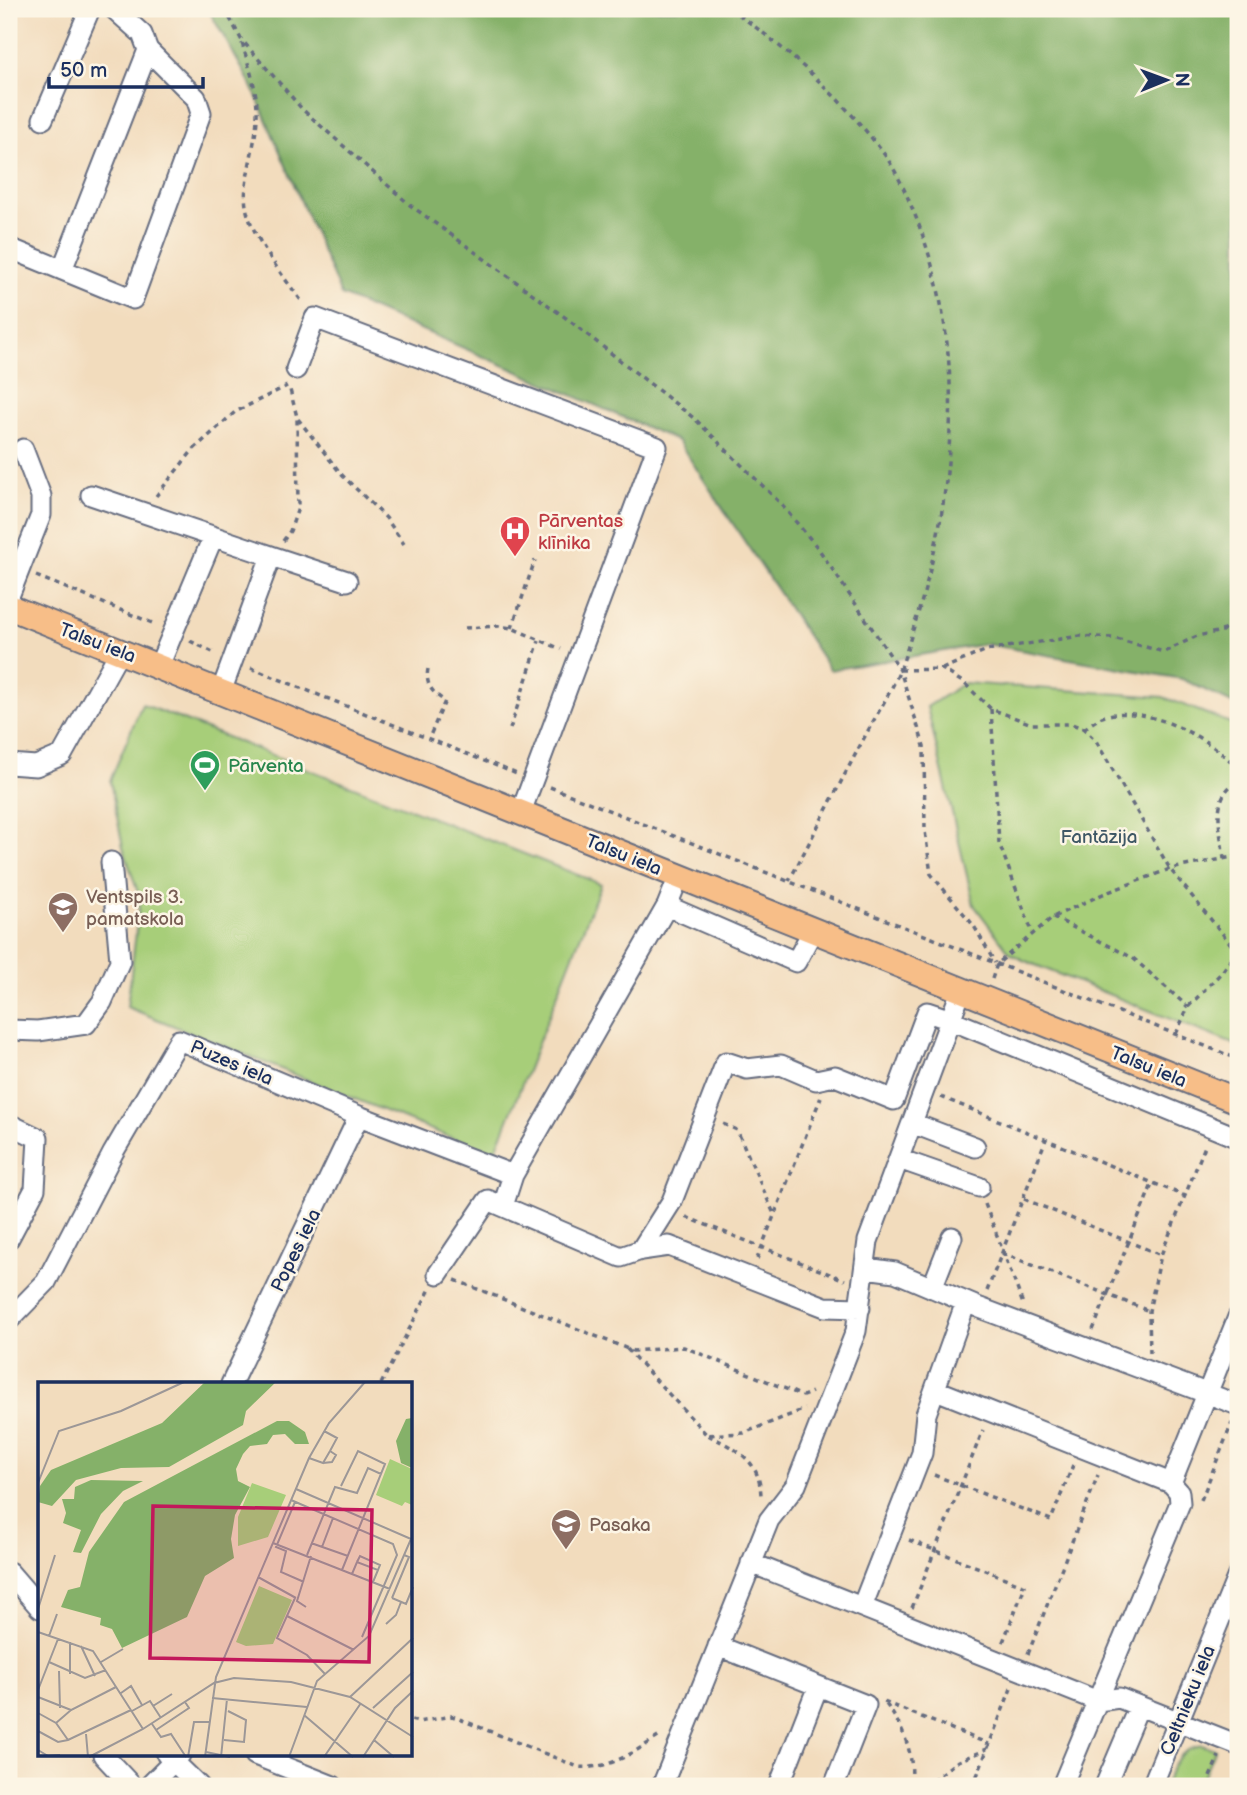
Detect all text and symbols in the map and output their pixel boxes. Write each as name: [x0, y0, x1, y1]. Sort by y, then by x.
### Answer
scale bar: [49, 46, 203, 90]
north arrow: [1132, 46, 1202, 116]
text: 50 m: [60, 58, 107, 83]
text: N: [1170, 72, 1193, 87]
place label: Pārventas klīnika: [538, 510, 623, 555]
hospital icon: Pārventas klīnika: [498, 514, 532, 558]
street label: Talsu iela: [56, 618, 139, 668]
sports icon: Pārventa: [188, 748, 222, 792]
place label: Pārventa: [228, 755, 304, 778]
park label: Fantāzija: [1060, 826, 1138, 849]
street label: Talsu iela: [582, 830, 665, 881]
place label: Ventspils 3. pamatskola: [86, 886, 184, 931]
school or university icon: Ventspils 3. pamatskola: [46, 890, 80, 934]
street label: Puzes iela: [187, 1036, 276, 1091]
street label: Talsu iela: [1107, 1042, 1190, 1093]
street label: Popes iela: [266, 1205, 326, 1296]
inset map: [38, 1382, 413, 1756]
school or university icon: Pasaka: [549, 1507, 583, 1551]
place label: Pasaka: [589, 1514, 651, 1537]
street label: Celtnieku iela: [1156, 1642, 1221, 1759]

